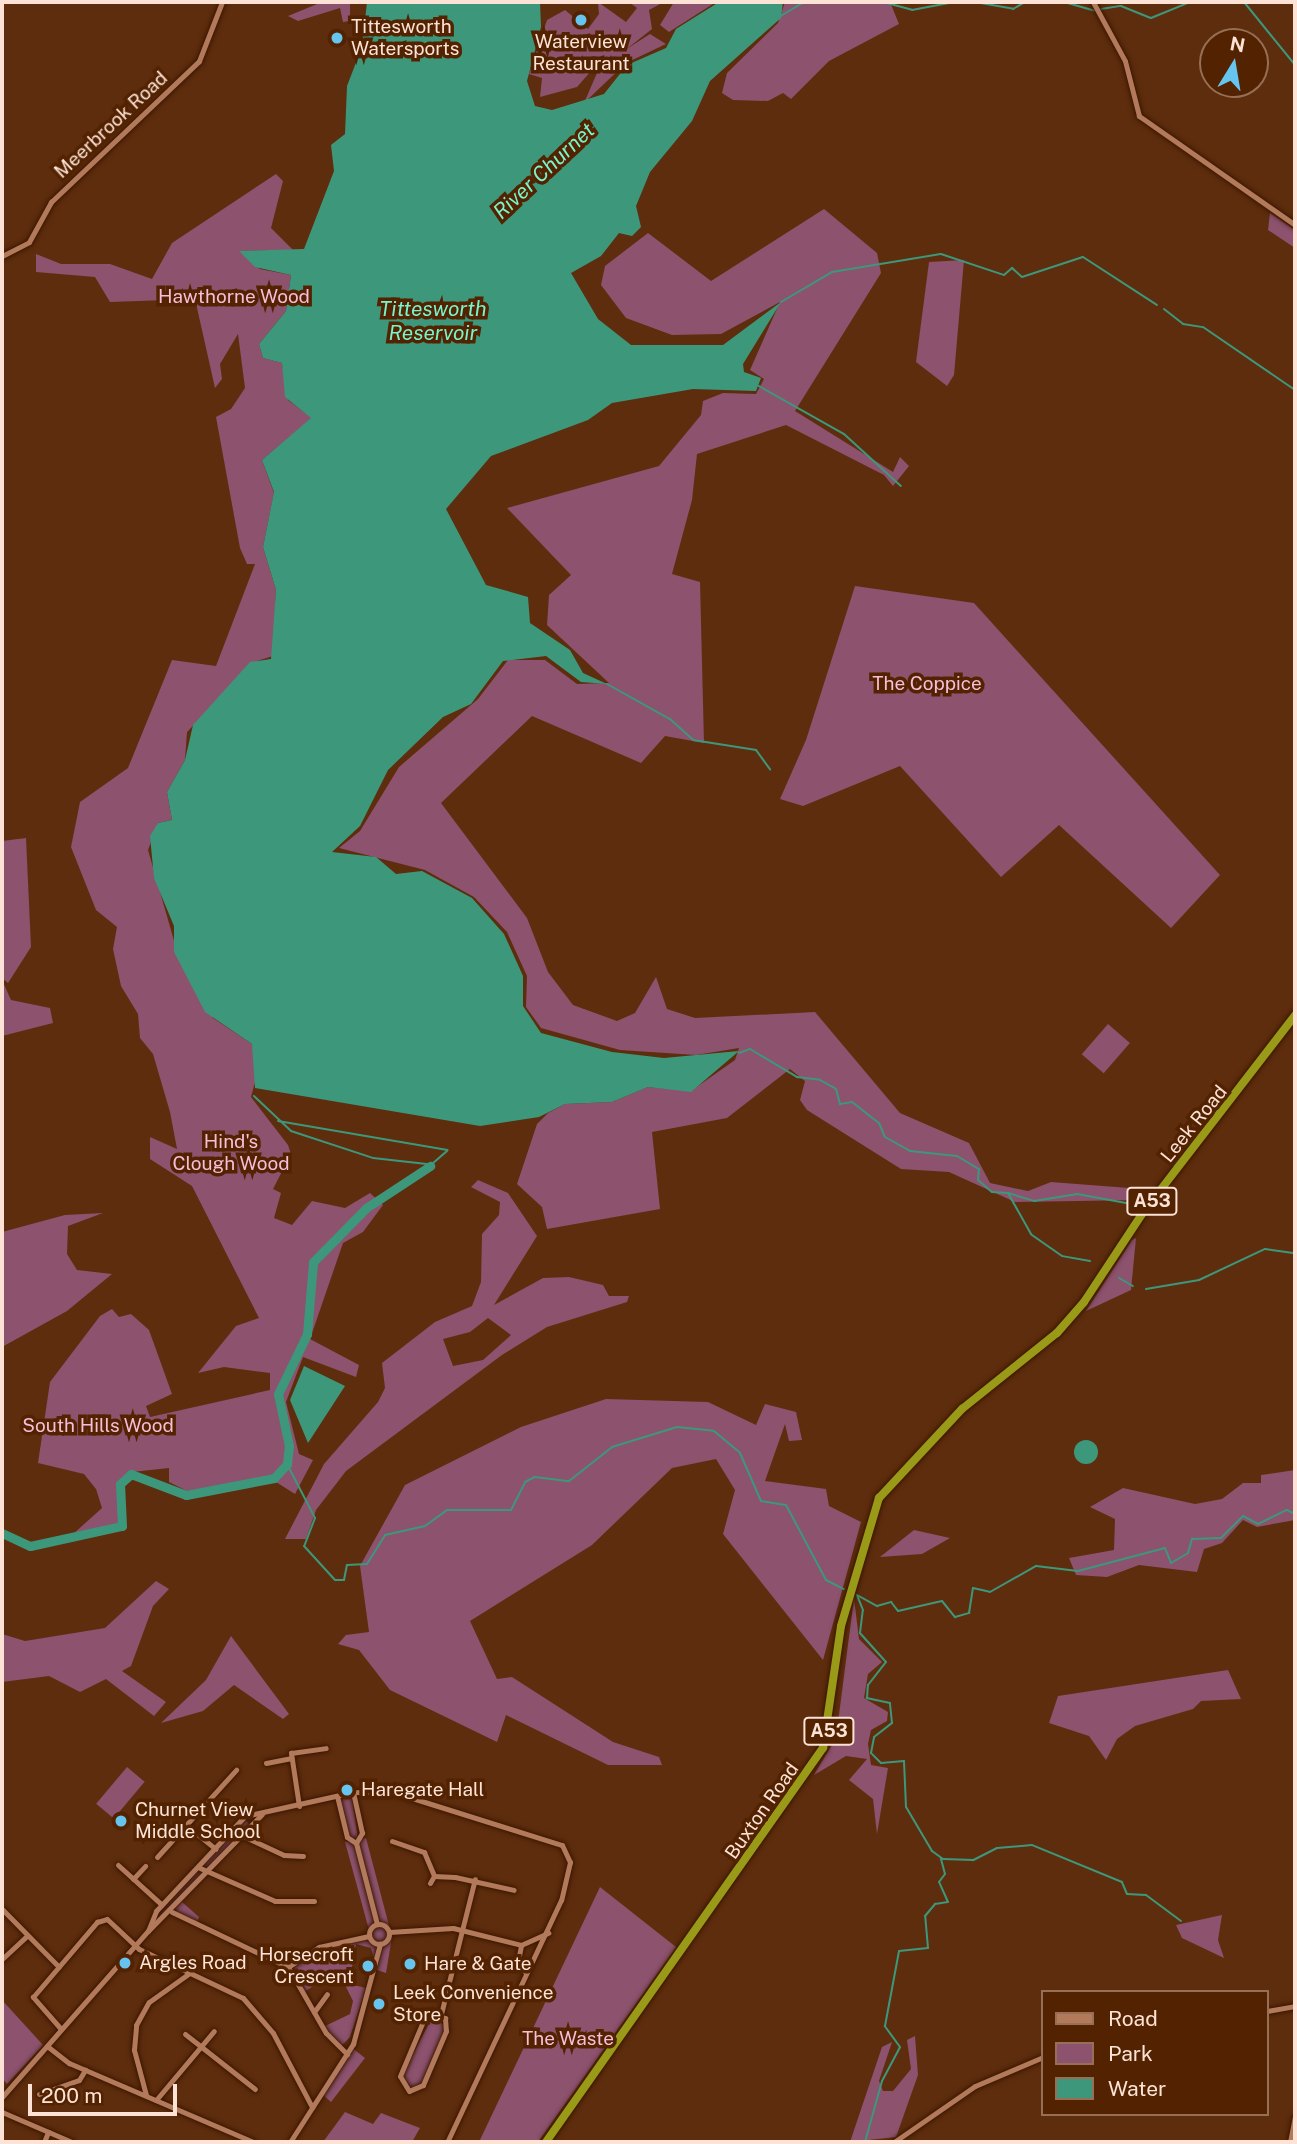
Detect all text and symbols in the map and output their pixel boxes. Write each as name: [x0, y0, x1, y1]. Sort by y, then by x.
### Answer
marker: Waterview Restaurant: [573, 12, 589, 28]
place label: Tittesworth Watersports: [351, 16, 459, 60]
north arrow: [1199, 28, 1269, 98]
marker: Tittesworth Watersports: [329, 30, 345, 46]
place label: Waterview Restaurant: [532, 31, 630, 75]
text: N: [1228, 32, 1247, 57]
street label: Meerbrook Road: [50, 67, 172, 183]
water label: River Churnet: [488, 118, 600, 224]
park label: Hawthorne Wood: [158, 286, 310, 308]
water label: Tittesworth Reservoir: [379, 296, 487, 346]
park label: The Coppice: [872, 673, 982, 695]
street label: Leek Road: [1156, 1081, 1232, 1167]
park label: Hind's Clough Wood: [172, 1131, 290, 1175]
road number: A53: [1126, 1186, 1178, 1216]
park label: South Hills Wood: [22, 1415, 174, 1437]
road number: A53: [803, 1716, 855, 1746]
street label: Buxton Road: [720, 1758, 804, 1864]
place label: Haregate Hall: [361, 1779, 484, 1801]
marker: Haregate Hall: [339, 1782, 355, 1798]
place label: Churnet View Middle School: [135, 1799, 261, 1843]
marker: Churnet View Middle School: [113, 1813, 129, 1829]
place label: Horsecroft Crescent: [259, 1944, 354, 1988]
place label: Argles Road: [139, 1952, 247, 1974]
place label: Hare & Gate: [424, 1953, 532, 1975]
marker: Argles Road: [117, 1955, 133, 1971]
marker: Hare & Gate: [402, 1956, 418, 1972]
marker: Horsecroft Crescent: [360, 1958, 376, 1974]
place label: Leek Convenience Store: [393, 1982, 553, 2026]
legend: [1042, 1990, 1269, 2116]
marker: Leek Convenience Store: [371, 1996, 387, 2012]
text: Road: [1108, 2006, 1158, 2031]
park label: The Waste: [522, 2028, 614, 2050]
text: Park: [1108, 2041, 1153, 2066]
scale bar: [32, 2070, 180, 2114]
text: Water: [1108, 2076, 1166, 2101]
text: 200 m: [41, 2083, 102, 2108]

